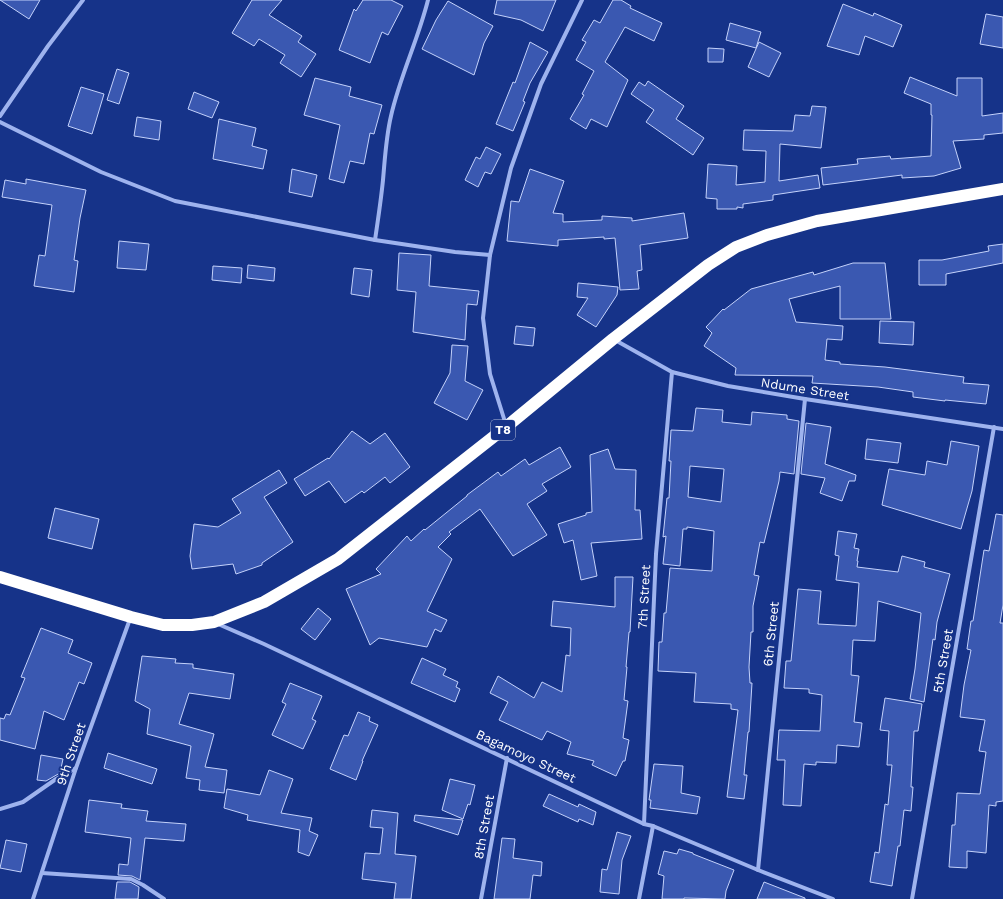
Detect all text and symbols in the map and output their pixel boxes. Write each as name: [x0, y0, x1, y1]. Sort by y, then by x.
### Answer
street label: Ndume Street: [760, 375, 851, 403]
road number: T8: [491, 420, 515, 440]
street label: 7th Street: [635, 564, 653, 630]
street label: 6th Street: [760, 600, 782, 667]
street label: 5th Street: [930, 627, 956, 694]
street label: 9th Street: [53, 720, 89, 787]
street label: Bagamoyo Street: [474, 726, 579, 786]
street label: 8th Street: [471, 793, 497, 860]

